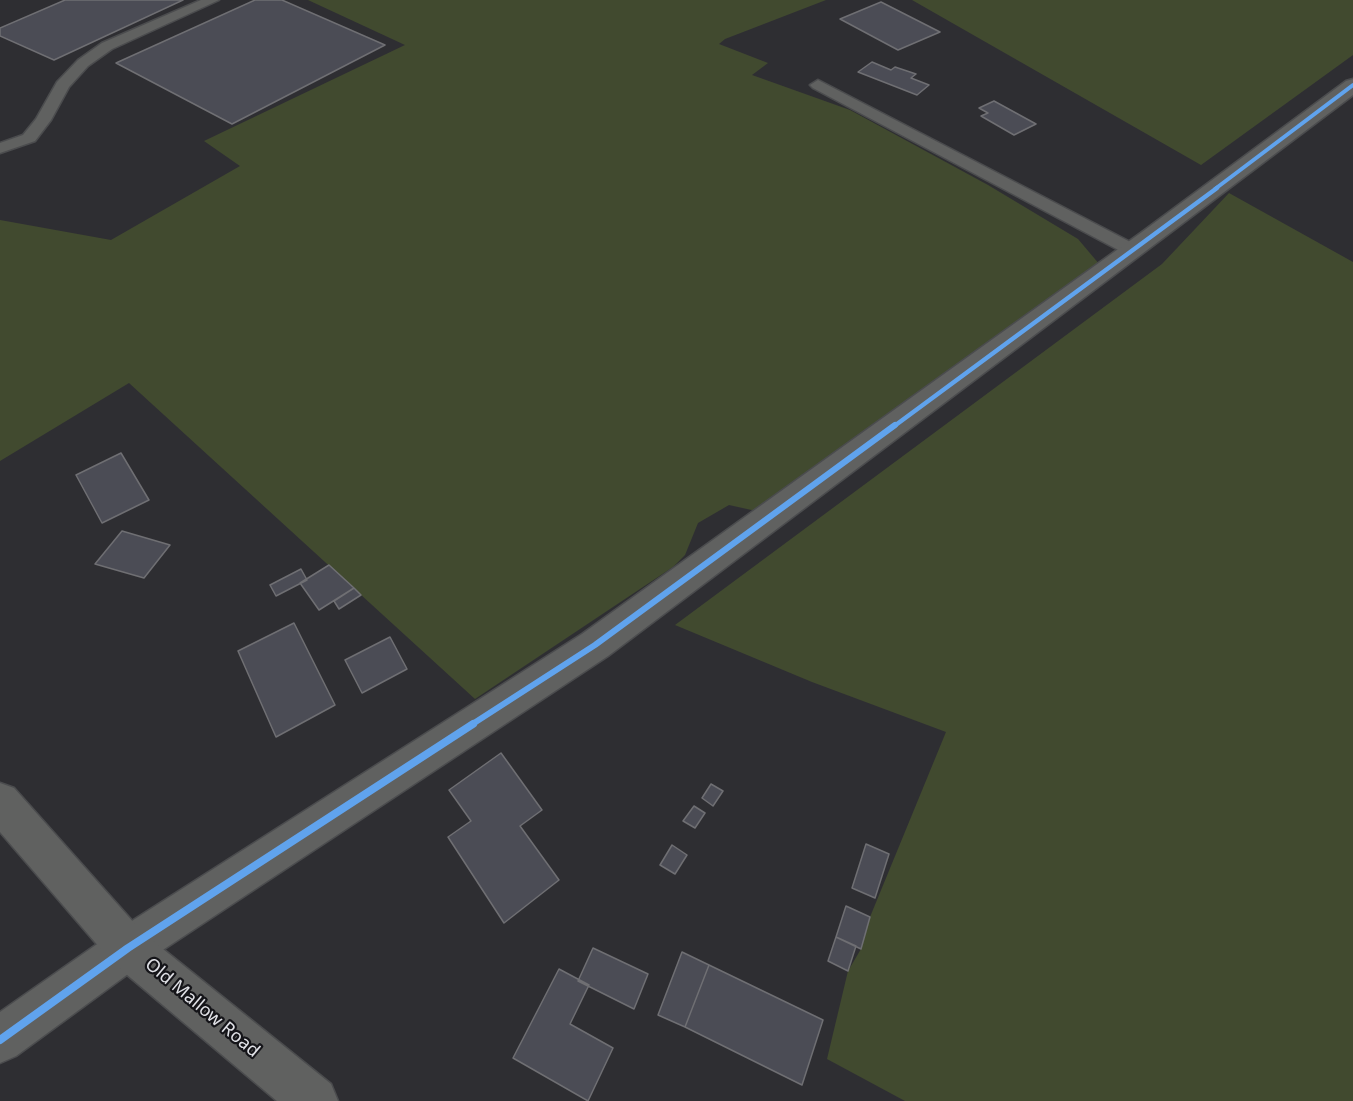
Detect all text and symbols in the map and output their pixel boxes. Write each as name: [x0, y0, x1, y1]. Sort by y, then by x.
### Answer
street label: Old Mallow Road: [140, 954, 264, 1062]

